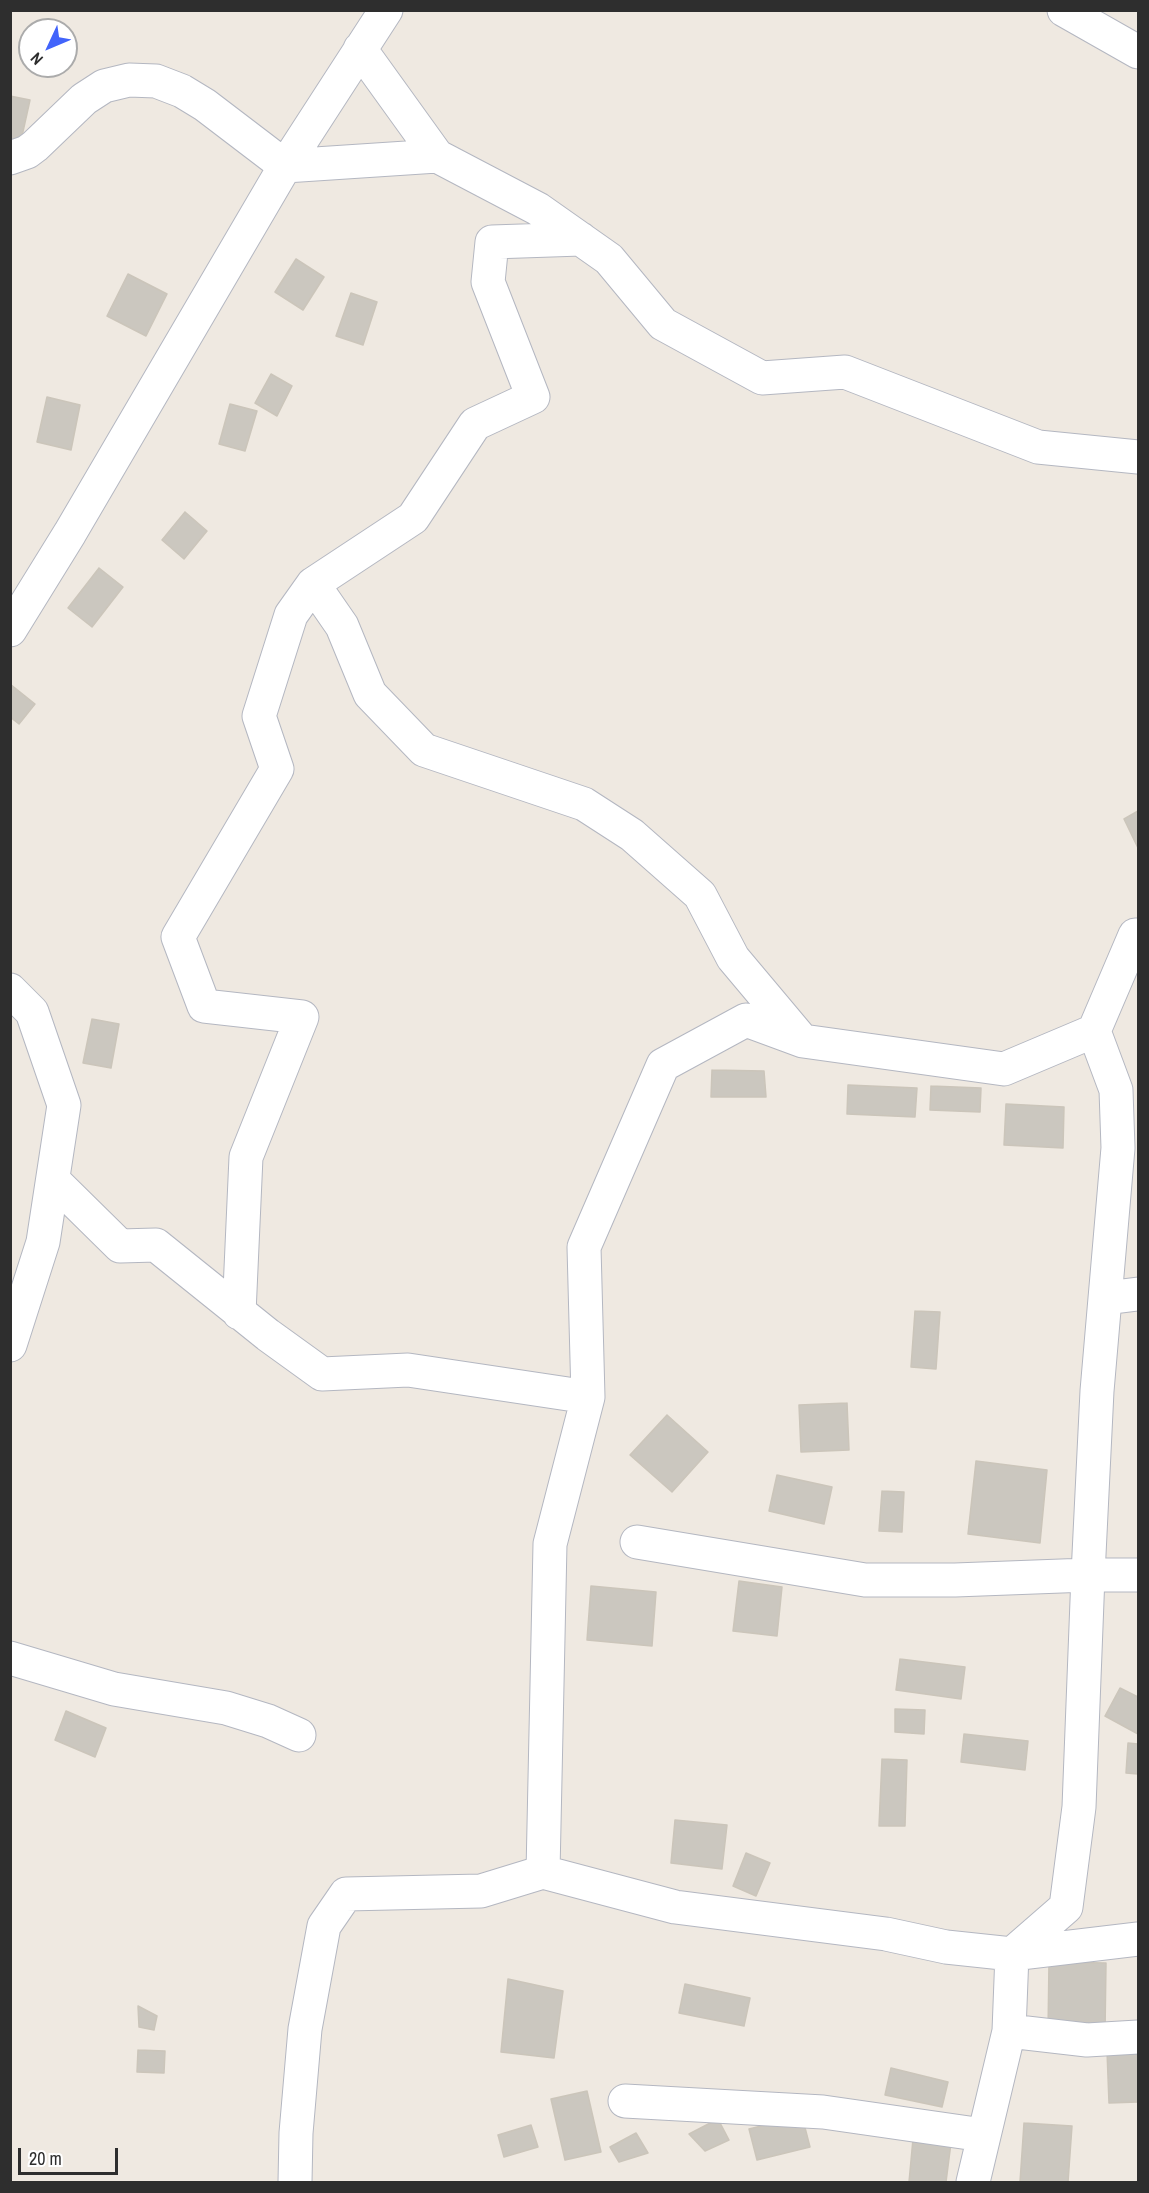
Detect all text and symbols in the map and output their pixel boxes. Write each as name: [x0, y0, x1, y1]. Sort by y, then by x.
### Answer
north arrow: [18, 18, 78, 78]
text: N: [25, 48, 48, 70]
scale bar: [21, 2136, 122, 2174]
text: 20 m: [29, 2146, 62, 2171]

